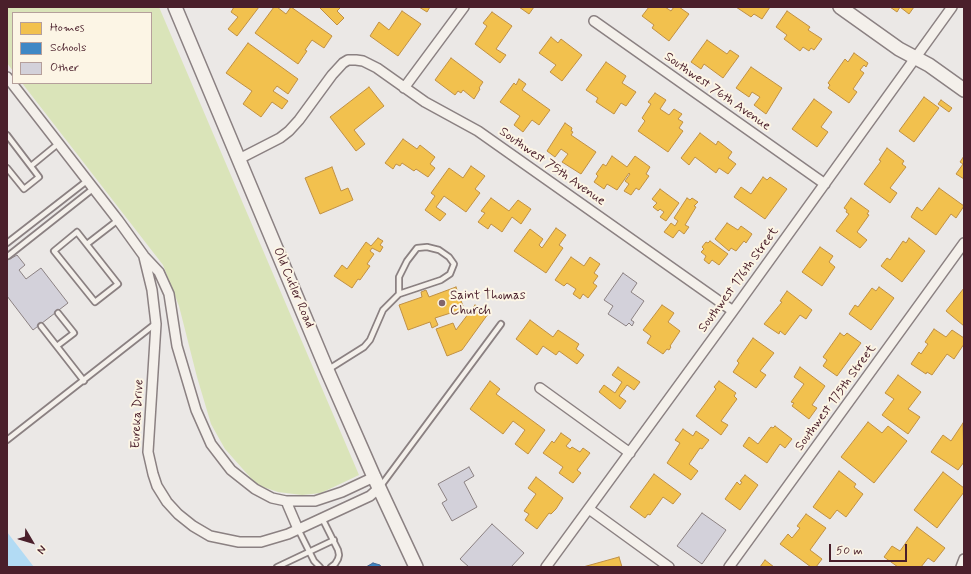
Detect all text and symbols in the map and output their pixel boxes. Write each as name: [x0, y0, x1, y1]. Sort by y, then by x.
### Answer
legend: [12, 12, 152, 84]
text: Homes: [50, 20, 85, 36]
text: Schools: [50, 40, 86, 56]
street label: Southwest 76th Avenue: [661, 49, 773, 135]
text: Other: [50, 60, 79, 76]
street label: Southwest 75th Avenue: [496, 124, 608, 210]
street label: Southwest 176th Street: [696, 224, 782, 336]
street label: Old Cutler Road: [269, 245, 317, 331]
place label: Saint Thomas Church: [450, 288, 526, 319]
marker: Saint Thomas Church: [437, 298, 447, 308]
street label: Southwest 175th Street: [792, 342, 880, 454]
street label: Eureka Drive: [128, 379, 148, 449]
north arrow: [12, 522, 52, 562]
scale bar: [831, 536, 909, 562]
text: N: [34, 542, 49, 557]
text: 50 m: [836, 543, 863, 559]

